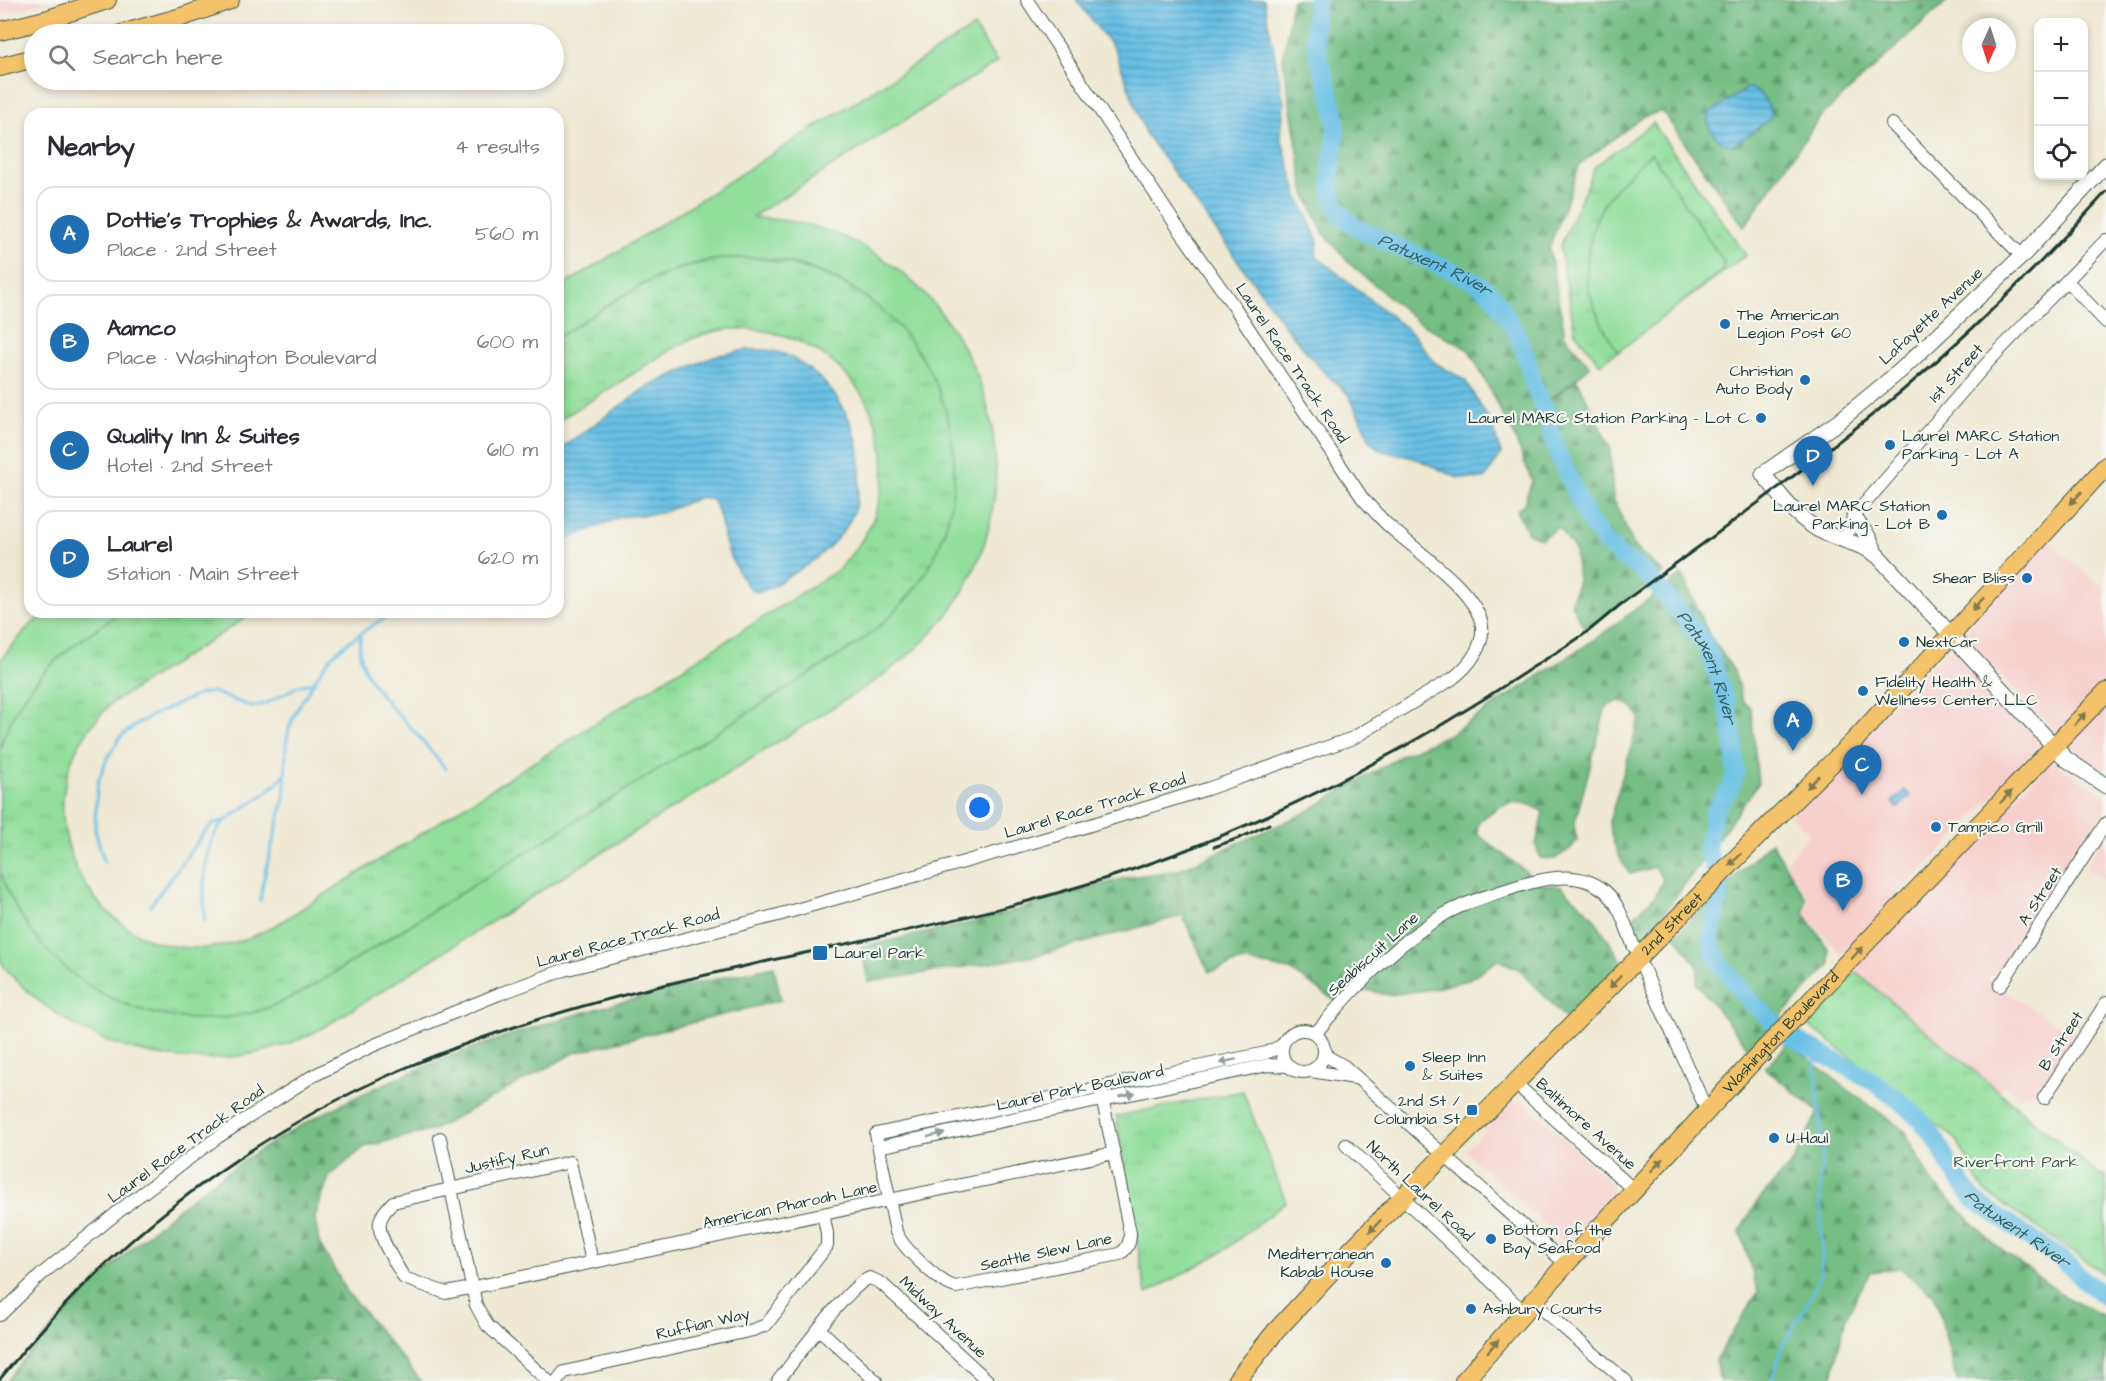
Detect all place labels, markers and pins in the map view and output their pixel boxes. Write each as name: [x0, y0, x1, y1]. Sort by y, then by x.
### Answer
place label: The American Legion Post 60: [1737, 304, 1851, 345]
marker: The American Legion Post 60: [1718, 317, 1732, 331]
place label: Christian Auto Body: [1715, 360, 1793, 401]
marker: Christian Auto Body: [1798, 373, 1812, 387]
place label: Laurel MARC Station Parking - Lot C: [1468, 407, 1749, 430]
marker: Laurel MARC Station Parking - Lot C: [1754, 411, 1768, 425]
place label: Laurel MARC Station Parking - Lot A: [1902, 425, 2059, 466]
pin: D: [1794, 436, 1832, 486]
marker: Laurel MARC Station Parking - Lot A: [1883, 438, 1897, 452]
place label: Laurel MARC Station Parking - Lot B: [1773, 495, 1931, 536]
marker: Laurel MARC Station Parking - Lot B: [1935, 508, 1949, 522]
place label: Shear Bliss: [1932, 567, 2015, 589]
marker: Shear Bliss: [2020, 571, 2034, 585]
place label: NextCar: [1916, 631, 1977, 653]
marker: NextCar: [1897, 635, 1911, 649]
place label: Fidelity Health & Wellness Center, LLC: [1875, 671, 2038, 711]
marker: Fidelity Health & Wellness Center, LLC: [1856, 684, 1870, 698]
pin: A: [1774, 702, 1812, 751]
pin: C: [1842, 746, 1882, 795]
place label: Tampico Grill: [1948, 816, 2043, 838]
marker: Tampico Grill: [1929, 820, 1943, 834]
pin: B: [1824, 862, 1862, 911]
place label: Laurel Park: [834, 942, 925, 964]
marker: Laurel Park: [811, 944, 829, 962]
place label: Sleep Inn & Suites: [1422, 1046, 1486, 1086]
marker: Sleep Inn & Suites: [1403, 1059, 1417, 1073]
place label: 2nd St / Columbia St: [1374, 1090, 1461, 1130]
marker: 2nd St / Columbia St: [1465, 1103, 1479, 1117]
place label: U-Haul: [1786, 1127, 1828, 1149]
marker: U-Haul: [1767, 1131, 1781, 1145]
place label: Bottom of the Bay Seafood: [1503, 1219, 1612, 1260]
marker: Bottom of the Bay Seafood: [1484, 1232, 1498, 1246]
place label: Mediterranean Kabab House: [1268, 1243, 1374, 1283]
marker: Mediterranean Kabab House: [1379, 1256, 1393, 1270]
place label: Ashbury Courts: [1483, 1298, 1602, 1321]
marker: Ashbury Courts: [1464, 1302, 1478, 1316]

